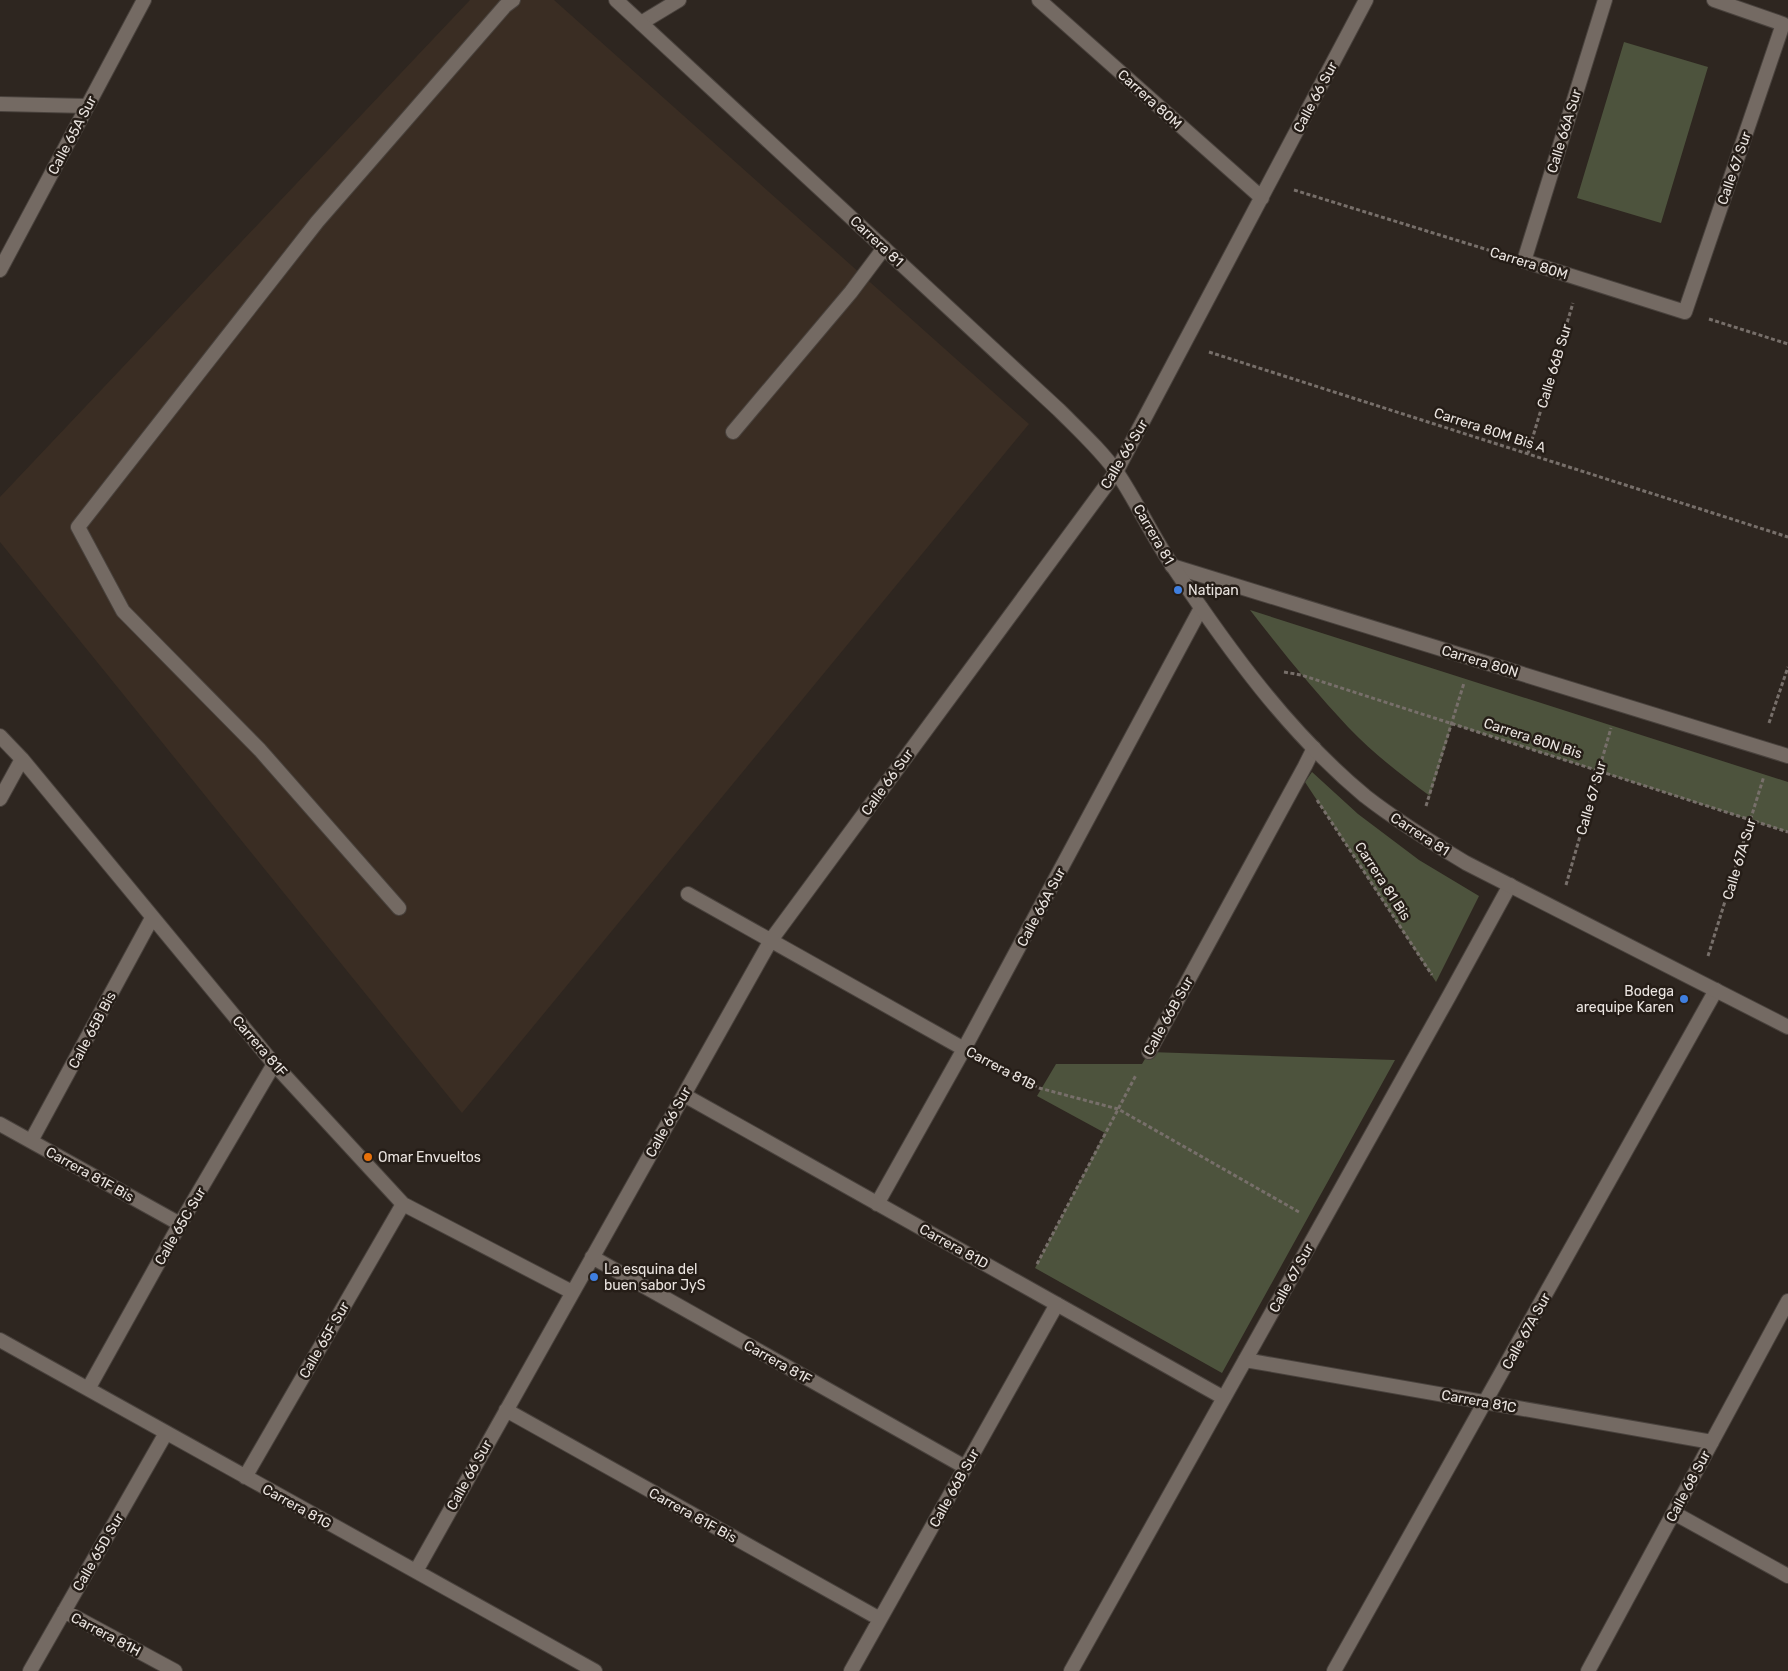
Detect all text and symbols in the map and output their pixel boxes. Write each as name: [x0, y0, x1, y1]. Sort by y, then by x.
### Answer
street label: Calle 66 Sur: [1290, 58, 1342, 136]
street label: Carrera 80M: [1114, 66, 1185, 133]
street label: Calle 66A Sur: [1544, 86, 1586, 175]
street label: Calle 65A Sur: [45, 92, 101, 178]
street label: Calle 67 Sur: [1714, 129, 1755, 207]
street label: Carrera 81: [846, 212, 907, 270]
street label: Carrera 80M: [1488, 244, 1570, 283]
street label: Calle 66B Sur: [1534, 321, 1576, 410]
street label: Carrera 80M Bis A: [1432, 404, 1548, 457]
street label: Calle 66 Sur: [1097, 416, 1152, 492]
street label: Carrera 81: [1130, 501, 1178, 567]
place label: Natipan: [1188, 582, 1239, 599]
marker: Natipan: [1172, 584, 1184, 596]
street label: Carrera 80N: [1439, 642, 1520, 681]
street label: Carrera 80N Bis: [1481, 715, 1584, 762]
street label: Calle 66 Sur: [858, 745, 918, 819]
street label: Calle 67 Sur: [1573, 759, 1610, 837]
street label: Carrera 81: [1387, 809, 1452, 860]
street label: Calle 67A Sur: [1719, 816, 1760, 902]
street label: Carrera 81 Bis: [1351, 839, 1414, 924]
street label: Calle 66A Sur: [1014, 864, 1070, 950]
street label: Calle 66B Sur: [1140, 973, 1197, 1059]
place label: Bodega arequipe Karen: [1576, 983, 1674, 1016]
street label: Calle 65B Bis: [65, 989, 120, 1072]
marker: Bodega arequipe Karen: [1678, 993, 1690, 1005]
street label: Carrera 81F: [229, 1013, 291, 1080]
street label: Carrera 81B: [963, 1043, 1038, 1094]
street label: Calle 66 Sur: [642, 1083, 695, 1160]
street label: Carrera 81F Bis: [43, 1143, 137, 1206]
place label: Omar Envueltos: [378, 1149, 481, 1166]
marker: Omar Envueltos: [362, 1151, 374, 1163]
street label: Calle 65C Sur: [151, 1184, 210, 1268]
street label: Carrera 81D: [916, 1221, 991, 1272]
street label: Calle 67 Sur: [1266, 1240, 1318, 1316]
place label: La esquina del buen sabor JyS: [604, 1261, 706, 1294]
marker: La esquina del buen sabor JyS: [588, 1271, 600, 1283]
street label: Calle 67A Sur: [1499, 1290, 1555, 1372]
street label: Calle 65F Sur: [296, 1298, 354, 1382]
street label: Carrera 81F: [741, 1337, 815, 1388]
street label: Carrera 81C: [1440, 1387, 1518, 1416]
street label: Calle 66 Sur: [443, 1436, 496, 1513]
street label: Calle 66B Sur: [926, 1445, 983, 1531]
street label: Calle 68 Sur: [1663, 1447, 1715, 1525]
street label: Carrera 81G: [259, 1481, 334, 1532]
street label: Carrera 81F Bis: [646, 1484, 740, 1547]
street label: Calle 65D Sur: [69, 1510, 128, 1594]
street label: Carrera 81H: [68, 1609, 144, 1660]

